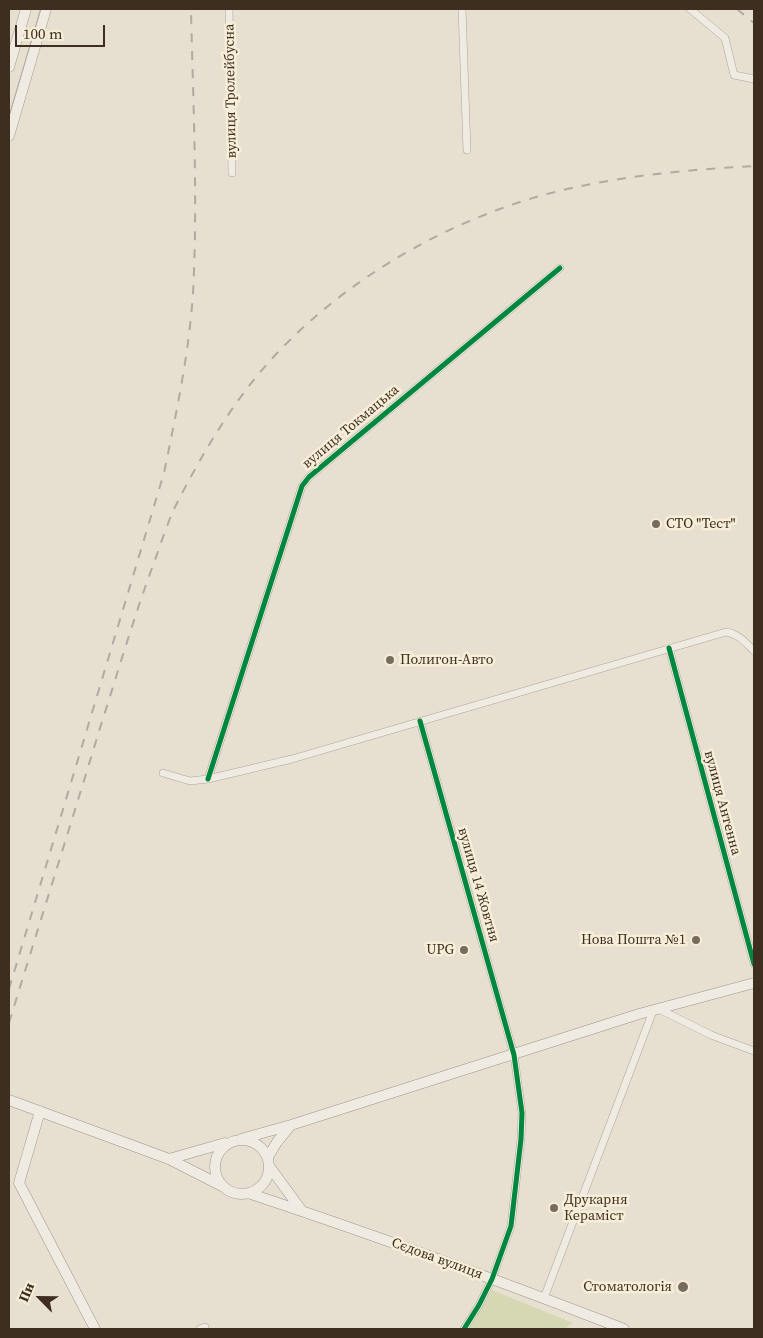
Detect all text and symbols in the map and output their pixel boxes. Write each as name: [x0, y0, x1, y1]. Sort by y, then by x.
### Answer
scale bar: [18, 15, 108, 47]
text: 100 m: [23, 23, 63, 44]
street label: вулиця Тролейбусна: [221, 24, 241, 158]
street label: вулиця Токмацька: [299, 382, 403, 472]
place label: СТО "Тест": [666, 516, 736, 532]
marker: СТО "Тест": [650, 518, 662, 530]
place label: Полигон-Авто: [400, 652, 493, 668]
marker: Полигон-Авто: [384, 654, 396, 666]
street label: вулиця Антенна: [700, 749, 744, 857]
street label: вулиця 14 Жовтня: [454, 826, 502, 944]
place label: Нова Пошта №1: [581, 932, 686, 948]
marker: Нова Пошта №1: [690, 934, 702, 946]
place label: UPG: [426, 942, 454, 958]
marker: UPG: [458, 944, 470, 956]
place label: Друкарня Кераміст: [564, 1192, 628, 1224]
marker: Друкарня Кераміст: [548, 1202, 560, 1214]
street label: Сєдова вулиця: [389, 1235, 485, 1283]
north arrow: [15, 1273, 65, 1323]
text: Пн: [13, 1279, 39, 1305]
place label: Стоматологія: [583, 1279, 672, 1295]
marker: Стоматологія: [676, 1280, 690, 1294]

